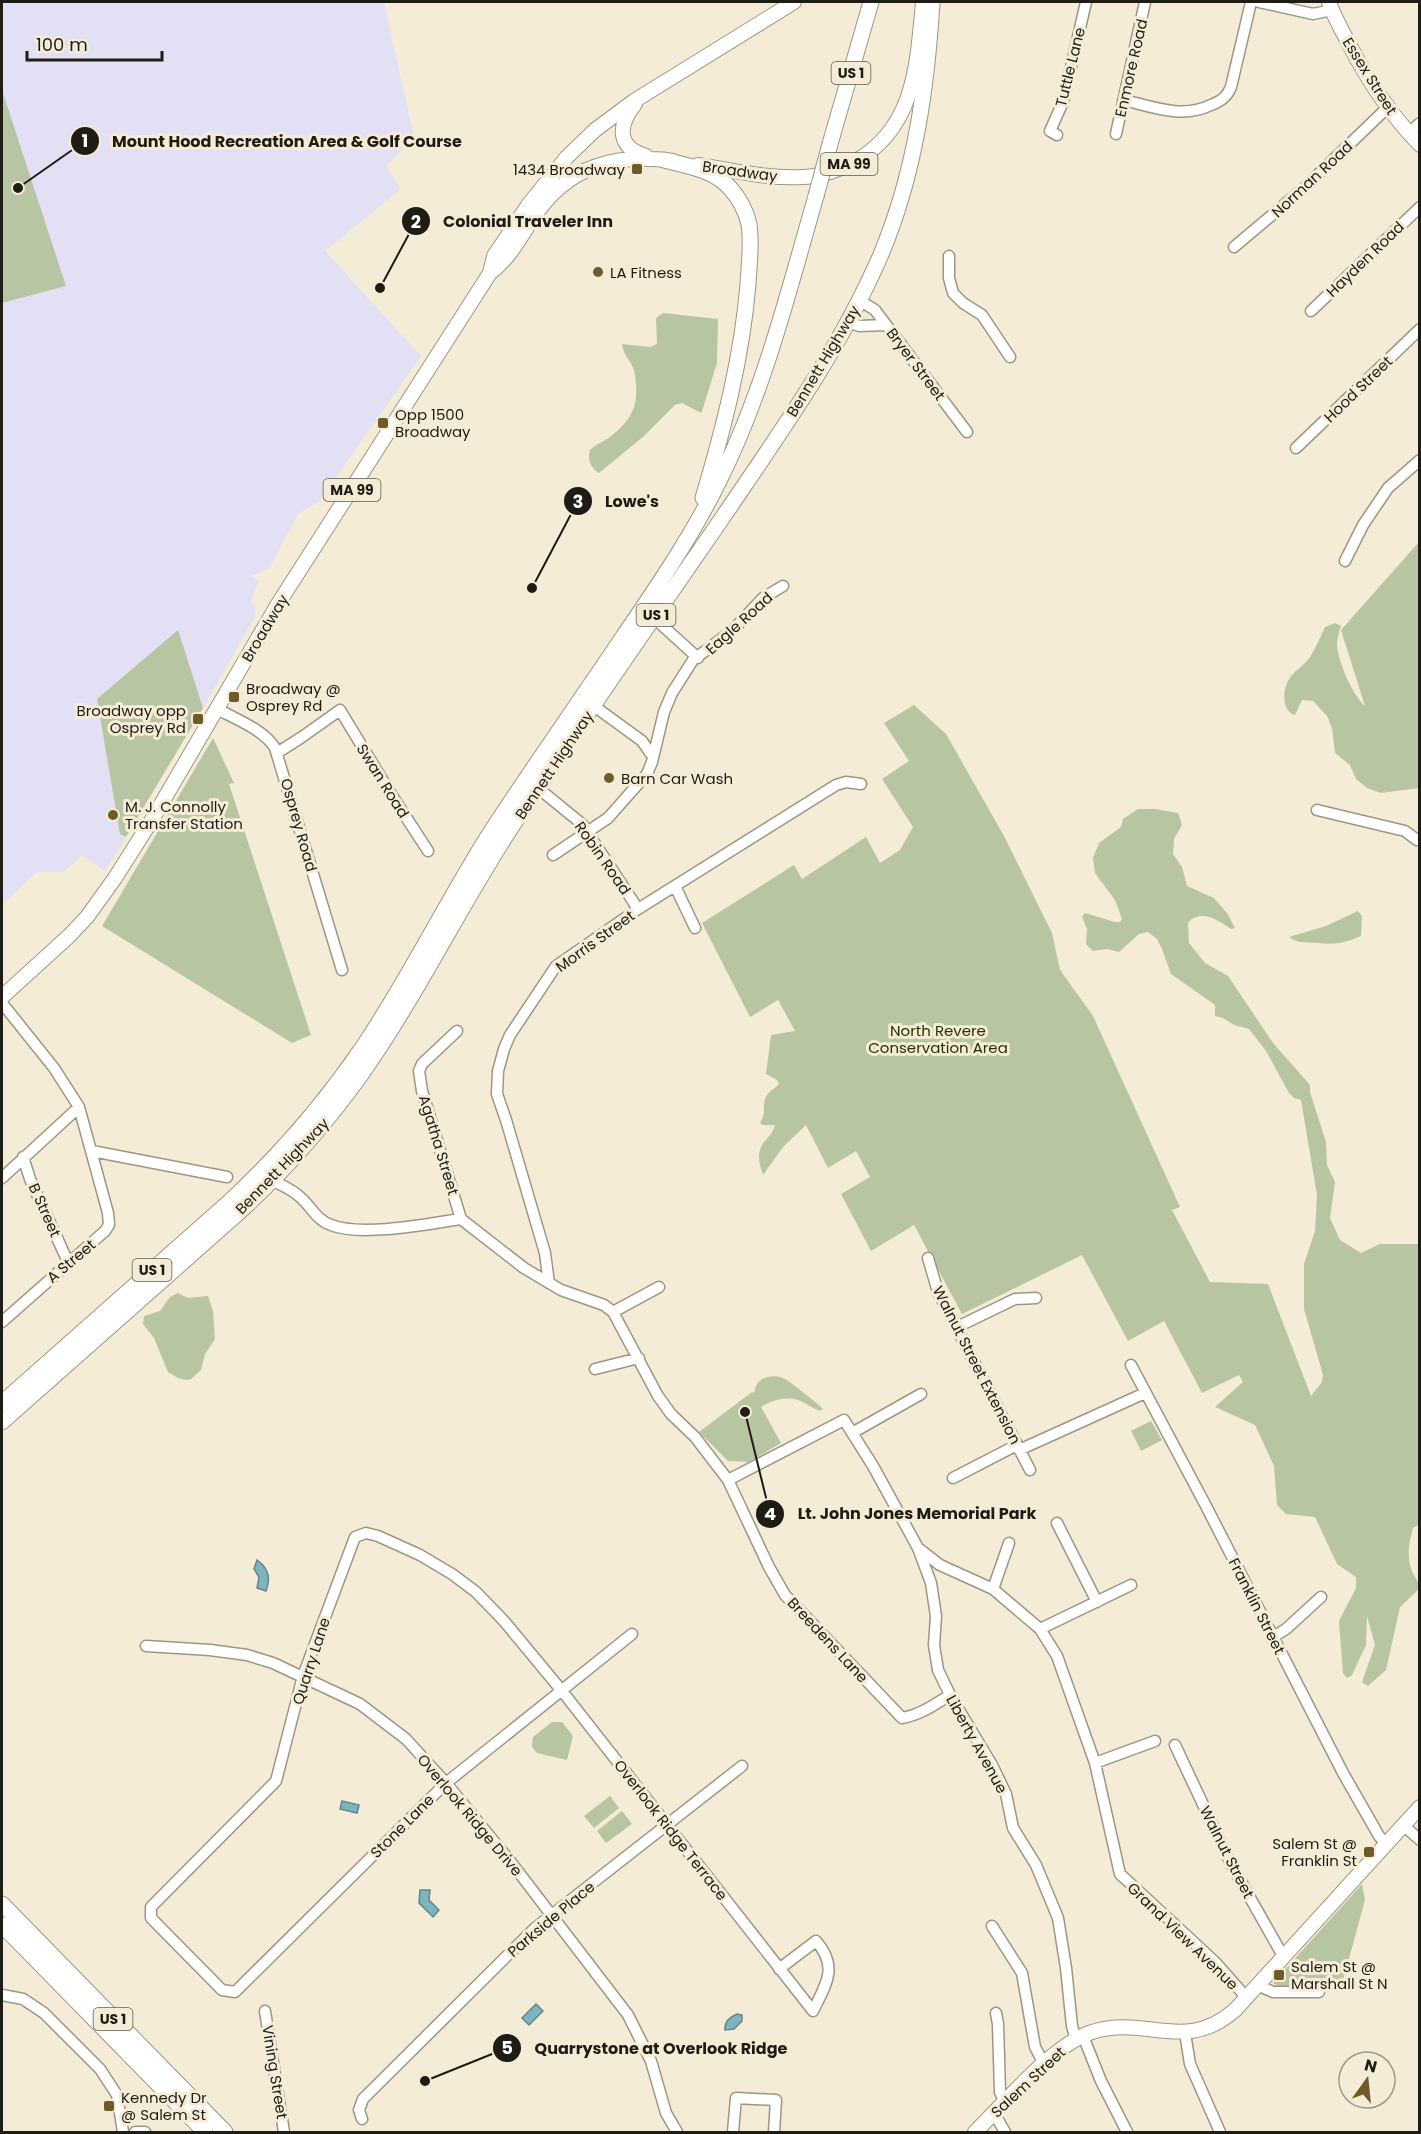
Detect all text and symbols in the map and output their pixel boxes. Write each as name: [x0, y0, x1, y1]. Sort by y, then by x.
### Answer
street label: Enmore Road: [1109, 17, 1153, 119]
scale bar: [27, 24, 162, 62]
street label: Tuttle Lane: [1050, 25, 1090, 109]
text: 100 m: [36, 32, 88, 57]
street label: Essex Street: [1338, 33, 1402, 119]
road number: US 1: [832, 62, 870, 84]
callout: Mount Hood Recreation Area & Golf Course: [70, 124, 473, 158]
text: 1: [82, 128, 88, 153]
text: Mount Hood Recreation Area & Golf Course: [112, 130, 462, 153]
street label: Norman Road: [1267, 136, 1357, 222]
road number: MA 99: [820, 153, 878, 175]
street label: Broadway: [701, 155, 779, 187]
place label: 1434 Broadway: [513, 159, 626, 180]
marker: 1434 Broadway: [630, 162, 644, 176]
callout: Colonial Traveler Inn: [401, 204, 624, 238]
text: 2: [411, 209, 421, 234]
text: Colonial Traveler Inn: [443, 210, 613, 233]
street label: Hayden Road: [1321, 216, 1409, 302]
place label: LA Fitness: [610, 262, 682, 283]
marker: LA Fitness: [591, 265, 605, 279]
street label: Bennett Highway: [781, 301, 865, 421]
street label: Bryer Street: [882, 323, 950, 405]
street label: Hood Street: [1319, 351, 1397, 427]
place label: Opp 1500 Broadway: [395, 404, 471, 442]
marker: Opp 1500 Broadway: [376, 416, 390, 430]
road number: MA 99: [324, 479, 380, 501]
callout: Lowe's: [563, 484, 671, 518]
text: 3: [573, 489, 583, 514]
text: Lowe's: [605, 490, 659, 513]
street label: Eagle Road: [701, 587, 777, 659]
street label: Broadway: [237, 590, 294, 666]
road number: US 1: [636, 604, 676, 626]
place label: Broadway @ Osprey Rd: [246, 678, 341, 716]
marker: Broadway @ Osprey Rd: [227, 690, 241, 704]
place label: Broadway opp Osprey Rd: [77, 700, 186, 738]
street label: Bennett Highway: [510, 706, 598, 823]
marker: Broadway opp Osprey Rd: [191, 712, 205, 726]
street label: Swan Road: [352, 740, 414, 822]
place label: Barn Car Wash: [621, 768, 733, 789]
marker: Barn Car Wash: [602, 771, 616, 785]
street label: Osprey Road: [276, 776, 322, 874]
place label: M. J. Connolly Transfer Station: [125, 796, 243, 834]
marker: M. J. Connolly Transfer Station: [106, 808, 120, 822]
street label: Robin Road: [570, 817, 636, 899]
street label: Morris Street: [551, 905, 639, 977]
park label: North Revere Conservation Area: [868, 1020, 1008, 1058]
street label: Agatha Street: [414, 1092, 464, 1198]
street label: Bennett Highway: [230, 1113, 334, 1219]
street label: B Street: [24, 1180, 66, 1240]
street label: A Street: [42, 1234, 100, 1288]
road number: US 1: [132, 1259, 172, 1281]
street label: Walnut Street Extension: [928, 1282, 1026, 1448]
callout: Lt. John Jones Memorial Park: [755, 1497, 1048, 1531]
text: 4: [764, 1501, 776, 1526]
text: Lt. John Jones Memorial Park: [798, 1502, 1036, 1525]
street label: Franklin Street: [1224, 1554, 1290, 1658]
street label: Breedens Lane: [783, 1593, 873, 1687]
street label: Quarry Lane: [287, 1615, 335, 1707]
street label: Liberty Avenue: [941, 1691, 1013, 1797]
street label: Overlook Ridge Drive: [413, 1749, 527, 1881]
street label: Overlook Ridge Terrace: [609, 1755, 733, 1905]
street label: Stone Lane: [365, 1789, 439, 1863]
street label: Walnut Street: [1195, 1802, 1259, 1902]
place label: Salem St @ Franklin St: [1272, 1833, 1357, 1871]
marker: Salem St @ Franklin St: [1362, 1845, 1376, 1859]
street label: Parkside Place: [503, 1876, 599, 1962]
street label: Grand View Avenue: [1123, 1877, 1243, 1995]
place label: Salem St @ Marshall St N: [1291, 1956, 1387, 1994]
marker: Salem St @ Marshall St N: [1272, 1968, 1286, 1982]
road number: US 1: [94, 2008, 132, 2030]
street label: Vining Street: [257, 2024, 293, 2120]
callout: Quarrystone at Overlook Ridge: [492, 2031, 799, 2065]
text: 5: [501, 2035, 513, 2060]
text: Quarrystone at Overlook Ridge: [535, 2037, 788, 2060]
street label: Salem Street: [986, 2042, 1070, 2122]
north arrow: [1337, 2050, 1397, 2110]
text: N: [1362, 2053, 1380, 2079]
place label: Kennedy Dr @ Salem St: [121, 2087, 207, 2125]
marker: Kennedy Dr @ Salem St: [102, 2099, 116, 2113]

